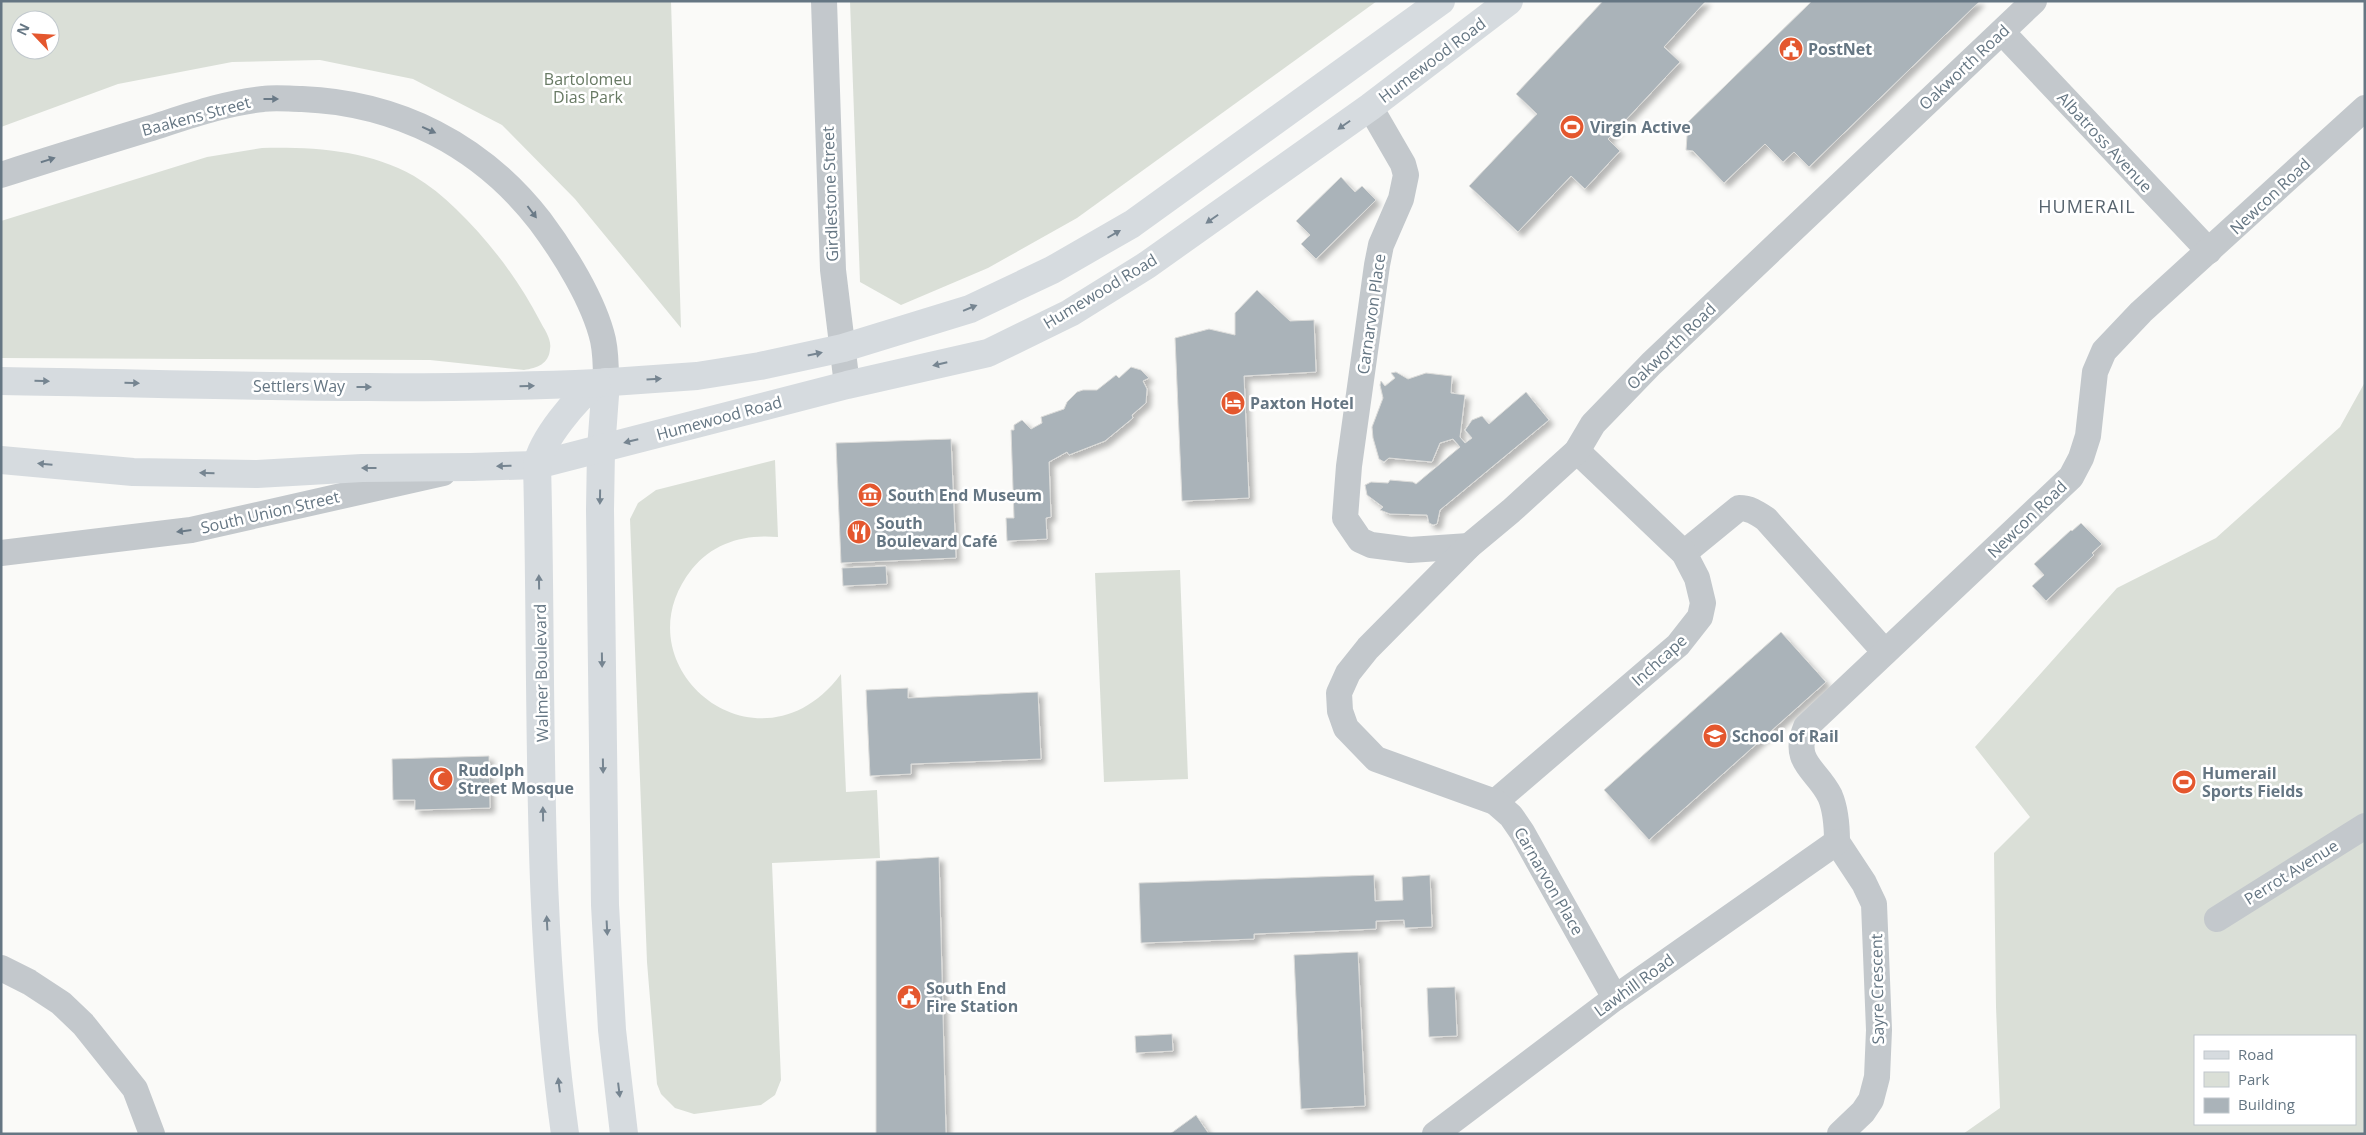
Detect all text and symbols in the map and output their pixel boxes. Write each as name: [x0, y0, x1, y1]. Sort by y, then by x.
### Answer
north arrow: [10, 10, 60, 60]
street label: Humewood Road: [1374, 12, 1490, 108]
street label: Oakworth Road: [1914, 19, 2014, 115]
text: N: [12, 20, 34, 38]
public building icon: PostNet: [1778, 36, 1804, 62]
place label: PostNet: [1808, 38, 1872, 60]
park label: Bartolomeu Dias Park: [544, 68, 632, 108]
street label: Albatross Avenue: [2053, 87, 2157, 197]
street label: Baakens Street: [139, 91, 253, 141]
one-way arrow: [264, 95, 280, 103]
sports icon: Virgin Active: [1559, 114, 1585, 140]
place label: Virgin Active: [1590, 116, 1691, 138]
one-way arrow: [1338, 120, 1351, 130]
one-way arrow: [422, 126, 436, 134]
street label: Girdlestone Street: [817, 126, 843, 262]
street label: Newcon Road: [2225, 153, 2315, 239]
one-way arrow: [40, 156, 55, 164]
district label: HUMERAIL: [2038, 194, 2136, 218]
one-way arrow: [527, 205, 538, 218]
one-way arrow: [1205, 214, 1219, 224]
one-way arrow: [1108, 229, 1121, 238]
street label: Humewood Road: [1039, 248, 1161, 334]
street label: Carnarvon Place: [1352, 252, 1390, 376]
street label: Oakworth Road: [1622, 298, 1720, 394]
one-way arrow: [963, 304, 978, 312]
one-way arrow: [807, 350, 822, 358]
one-way arrow: [933, 360, 948, 368]
one-way arrow: [646, 374, 662, 382]
street label: Settlers Way: [253, 375, 346, 397]
one-way arrow: [34, 378, 50, 386]
one-way arrow: [124, 379, 140, 387]
one-way arrow: [519, 382, 535, 390]
one-way arrow: [356, 383, 372, 391]
hotel icon: Paxton Hotel: [1220, 390, 1246, 416]
street label: Humewood Road: [654, 391, 784, 445]
place label: Paxton Hotel: [1250, 392, 1354, 414]
one-way arrow: [623, 437, 638, 445]
one-way arrow: [37, 460, 53, 468]
one-way arrow: [496, 462, 512, 470]
one-way arrow: [361, 464, 377, 472]
one-way arrow: [199, 469, 215, 477]
street label: Newcon Road: [1982, 475, 2072, 563]
museum icon: South End Museum: [857, 482, 883, 508]
place label: South End Museum: [888, 484, 1042, 506]
street label: South Union Street: [198, 485, 342, 539]
one-way arrow: [596, 490, 604, 506]
place label: South Boulevard Café: [876, 512, 997, 552]
restaurant icon: South Boulevard Café: [846, 519, 872, 545]
one-way arrow: [175, 527, 191, 535]
one-way arrow: [535, 573, 543, 589]
street label: Walmer Boulevard: [529, 604, 553, 742]
street label: Inchcape: [1627, 629, 1691, 691]
one-way arrow: [598, 652, 606, 668]
school or university icon: School of Rail: [1702, 723, 1728, 749]
place label: School of Rail: [1732, 725, 1839, 747]
one-way arrow: [599, 758, 607, 774]
place label: Rudolph Street Mosque: [458, 759, 574, 799]
place label: Humerail Sports Fields: [2202, 762, 2303, 802]
mosque icon: Rudolph Street Mosque: [428, 766, 454, 792]
sports icon: Humerail Sports Fields: [2171, 769, 2197, 795]
one-way arrow: [539, 806, 547, 822]
street label: Carnarvon Place: [1509, 823, 1589, 939]
street label: Perrot Avenue: [2240, 834, 2342, 910]
one-way arrow: [543, 915, 551, 931]
one-way arrow: [603, 921, 611, 937]
street label: Sayre Crescent: [1865, 933, 1889, 1045]
street label: Lawhill Road: [1590, 949, 1678, 1021]
place label: South End Fire Station: [926, 977, 1018, 1017]
public building icon: South End Fire Station: [896, 984, 922, 1010]
legend: [2194, 1035, 2356, 1125]
text: Road: [2238, 1044, 2274, 1064]
text: Park: [2238, 1069, 2269, 1089]
one-way arrow: [555, 1077, 563, 1093]
one-way arrow: [615, 1083, 623, 1099]
text: Building: [2238, 1094, 2295, 1114]

